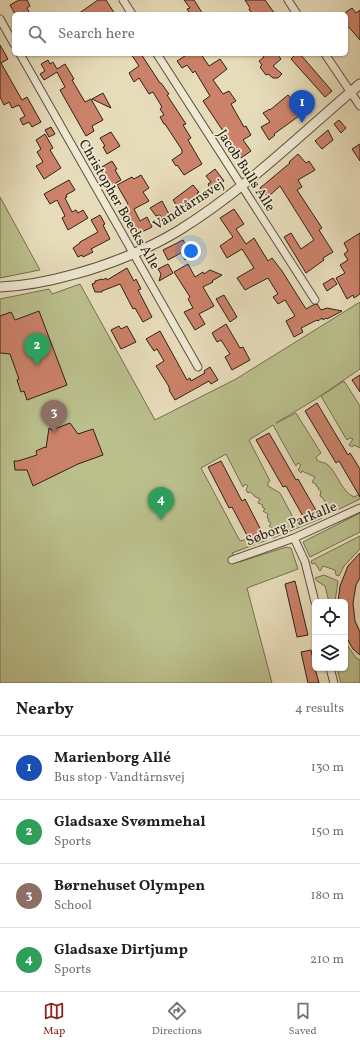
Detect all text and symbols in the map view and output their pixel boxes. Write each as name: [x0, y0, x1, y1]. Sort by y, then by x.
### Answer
search box: [12, 12, 348, 56]
icon: search: [26, 23, 48, 45]
text: Search here: [58, 24, 135, 45]
pin: 1: [289, 90, 315, 123]
street label: Jacob Bulls Alle: [212, 126, 280, 216]
street label: Christopher Boecks Alle: [74, 136, 164, 274]
street label: Vandtårnsvej: [150, 175, 228, 235]
your location: [181, 241, 201, 261]
pin: 2: [24, 333, 50, 366]
pin: 3: [41, 400, 67, 433]
pin: 4: [148, 487, 174, 520]
street label: Søborg Parkalle: [243, 497, 340, 551]
map controls: [312, 599, 348, 671]
button: locate: [312, 599, 348, 635]
button: layers: [312, 635, 348, 671]
text: Nearby: [16, 698, 74, 721]
text: 4 results: [295, 700, 344, 718]
text: Marienborg Allé: [54, 748, 171, 769]
text: 1: [26, 759, 32, 777]
text: 130 m: [311, 759, 344, 777]
text: Bus stop · Vandtårnsvej: [54, 769, 185, 787]
text: Gladsaxe Svømmehal: [54, 812, 206, 833]
text: 2: [26, 823, 32, 841]
text: 150 m: [311, 823, 344, 841]
text: Sports: [54, 833, 91, 851]
text: Børnehuset Olympen: [54, 876, 205, 897]
text: 3: [26, 887, 32, 905]
text: 180 m: [310, 887, 344, 905]
text: School: [54, 897, 92, 915]
text: Gladsaxe Dirtjump: [54, 940, 188, 961]
text: 4: [25, 951, 33, 969]
text: 210 m: [310, 951, 344, 969]
text: Sports: [54, 961, 91, 979]
tab: Map: [43, 1000, 65, 1039]
tab: Directions: [152, 1000, 202, 1039]
tab: Saved: [288, 1000, 317, 1039]

